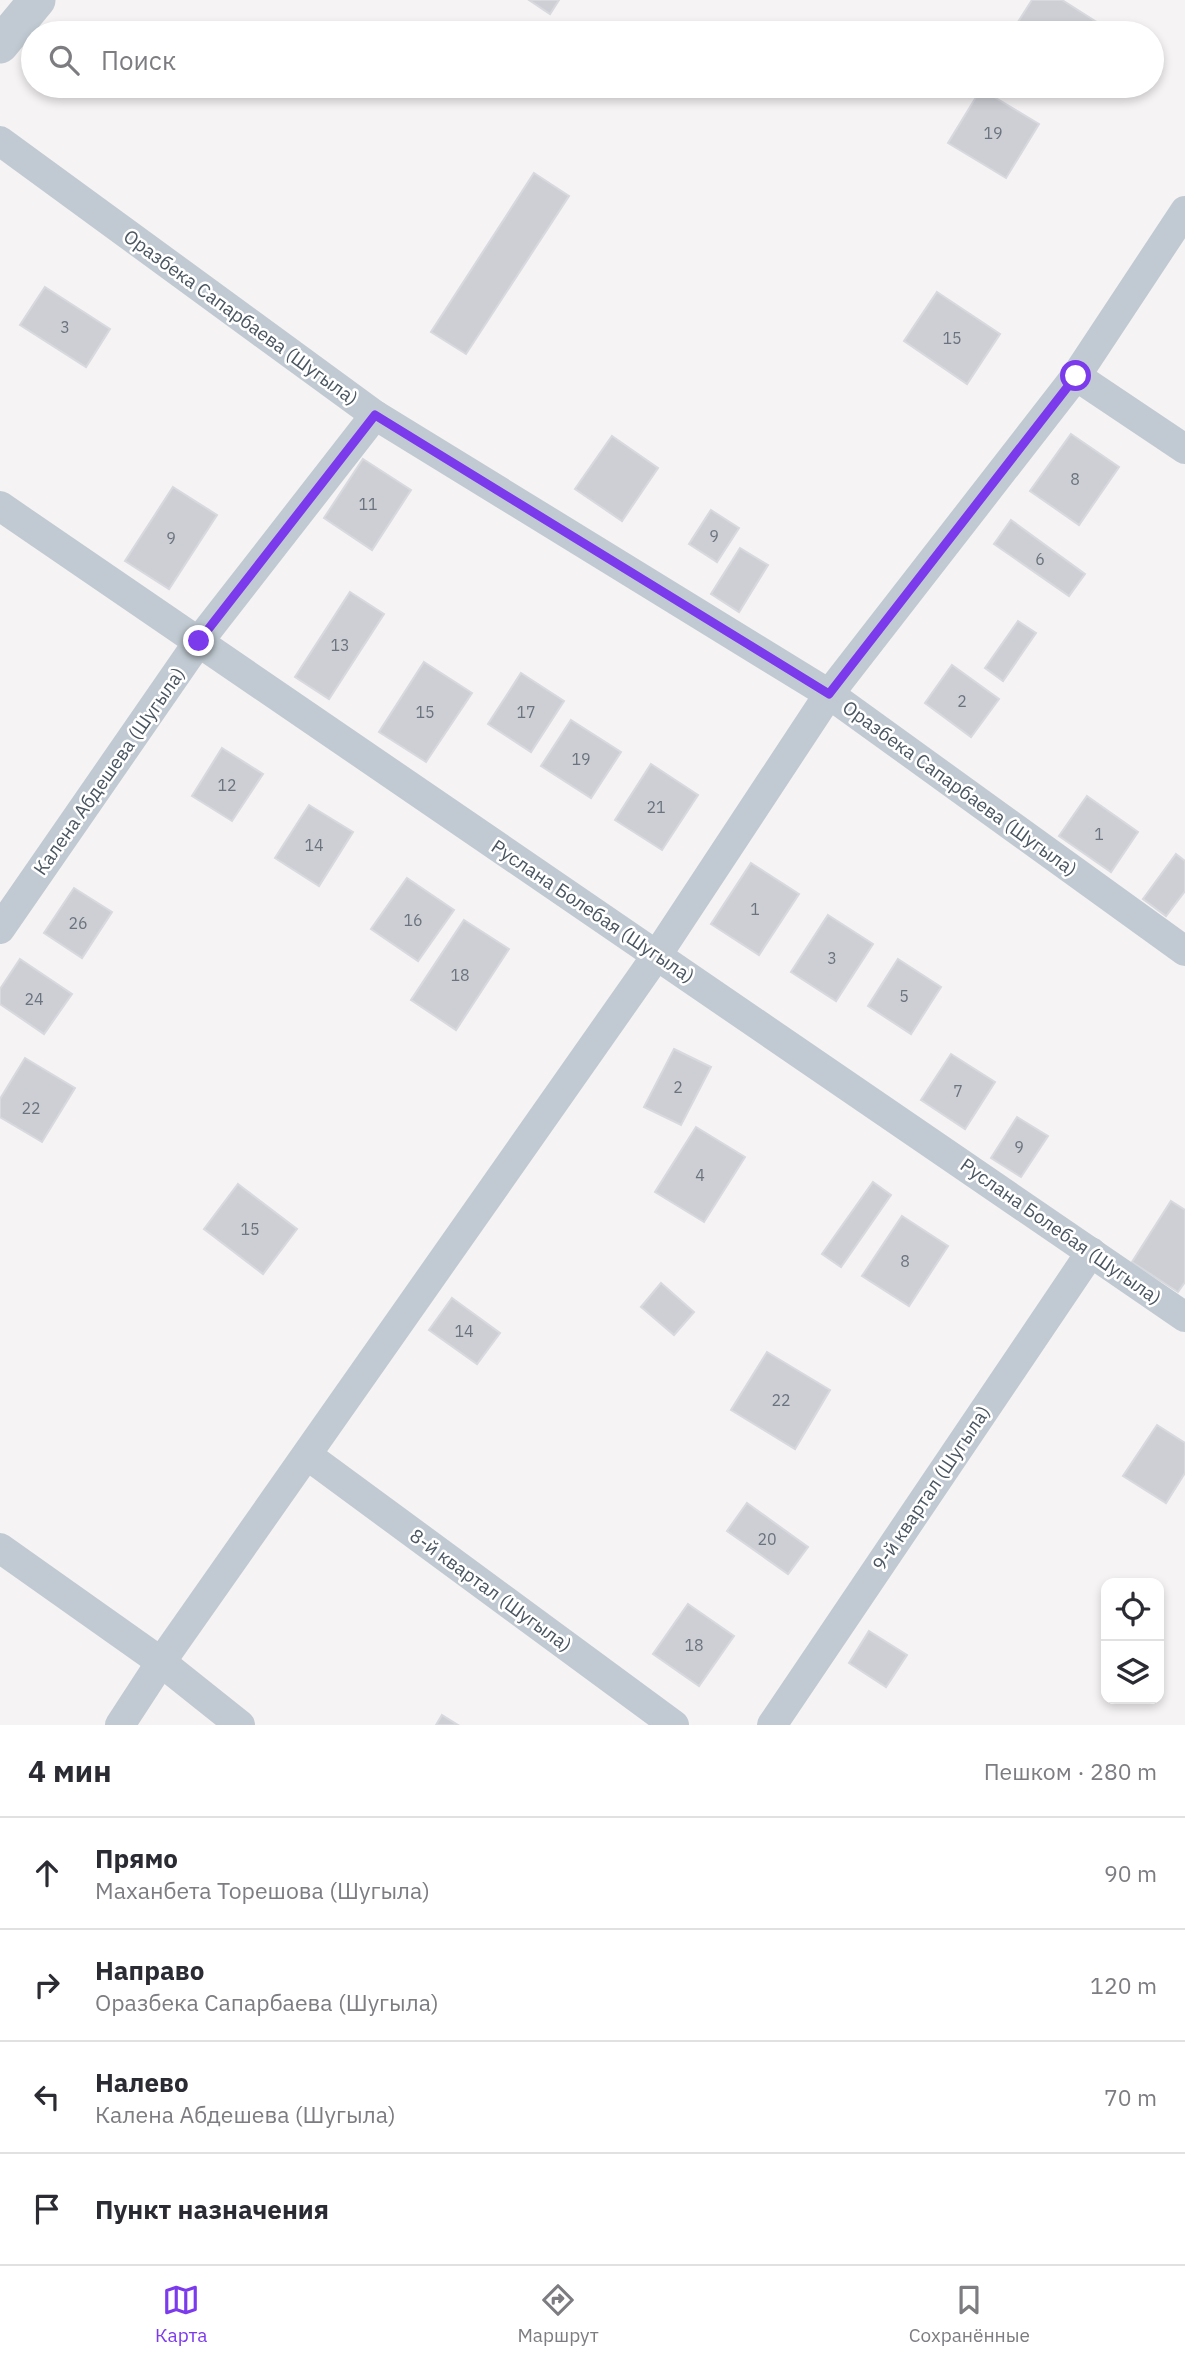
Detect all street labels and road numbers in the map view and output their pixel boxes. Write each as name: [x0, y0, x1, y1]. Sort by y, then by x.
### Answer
street label: Оразбека Сапарбаева (Шугыла): [119, 224, 363, 410]
street label: Калена Абдешева (Шугыла): [28, 662, 190, 880]
street label: Оразбека Сапарбаева (Шугыла): [838, 695, 1082, 881]
street label: Руслана Болебая (Шугыла): [487, 834, 699, 988]
street label: Руслана Болебая (Шугыла): [956, 1152, 1166, 1310]
street label: 9-й квартал (Шугыла): [867, 1401, 995, 1575]
street label: 8-й квартал (Шугыла): [405, 1523, 577, 1657]

